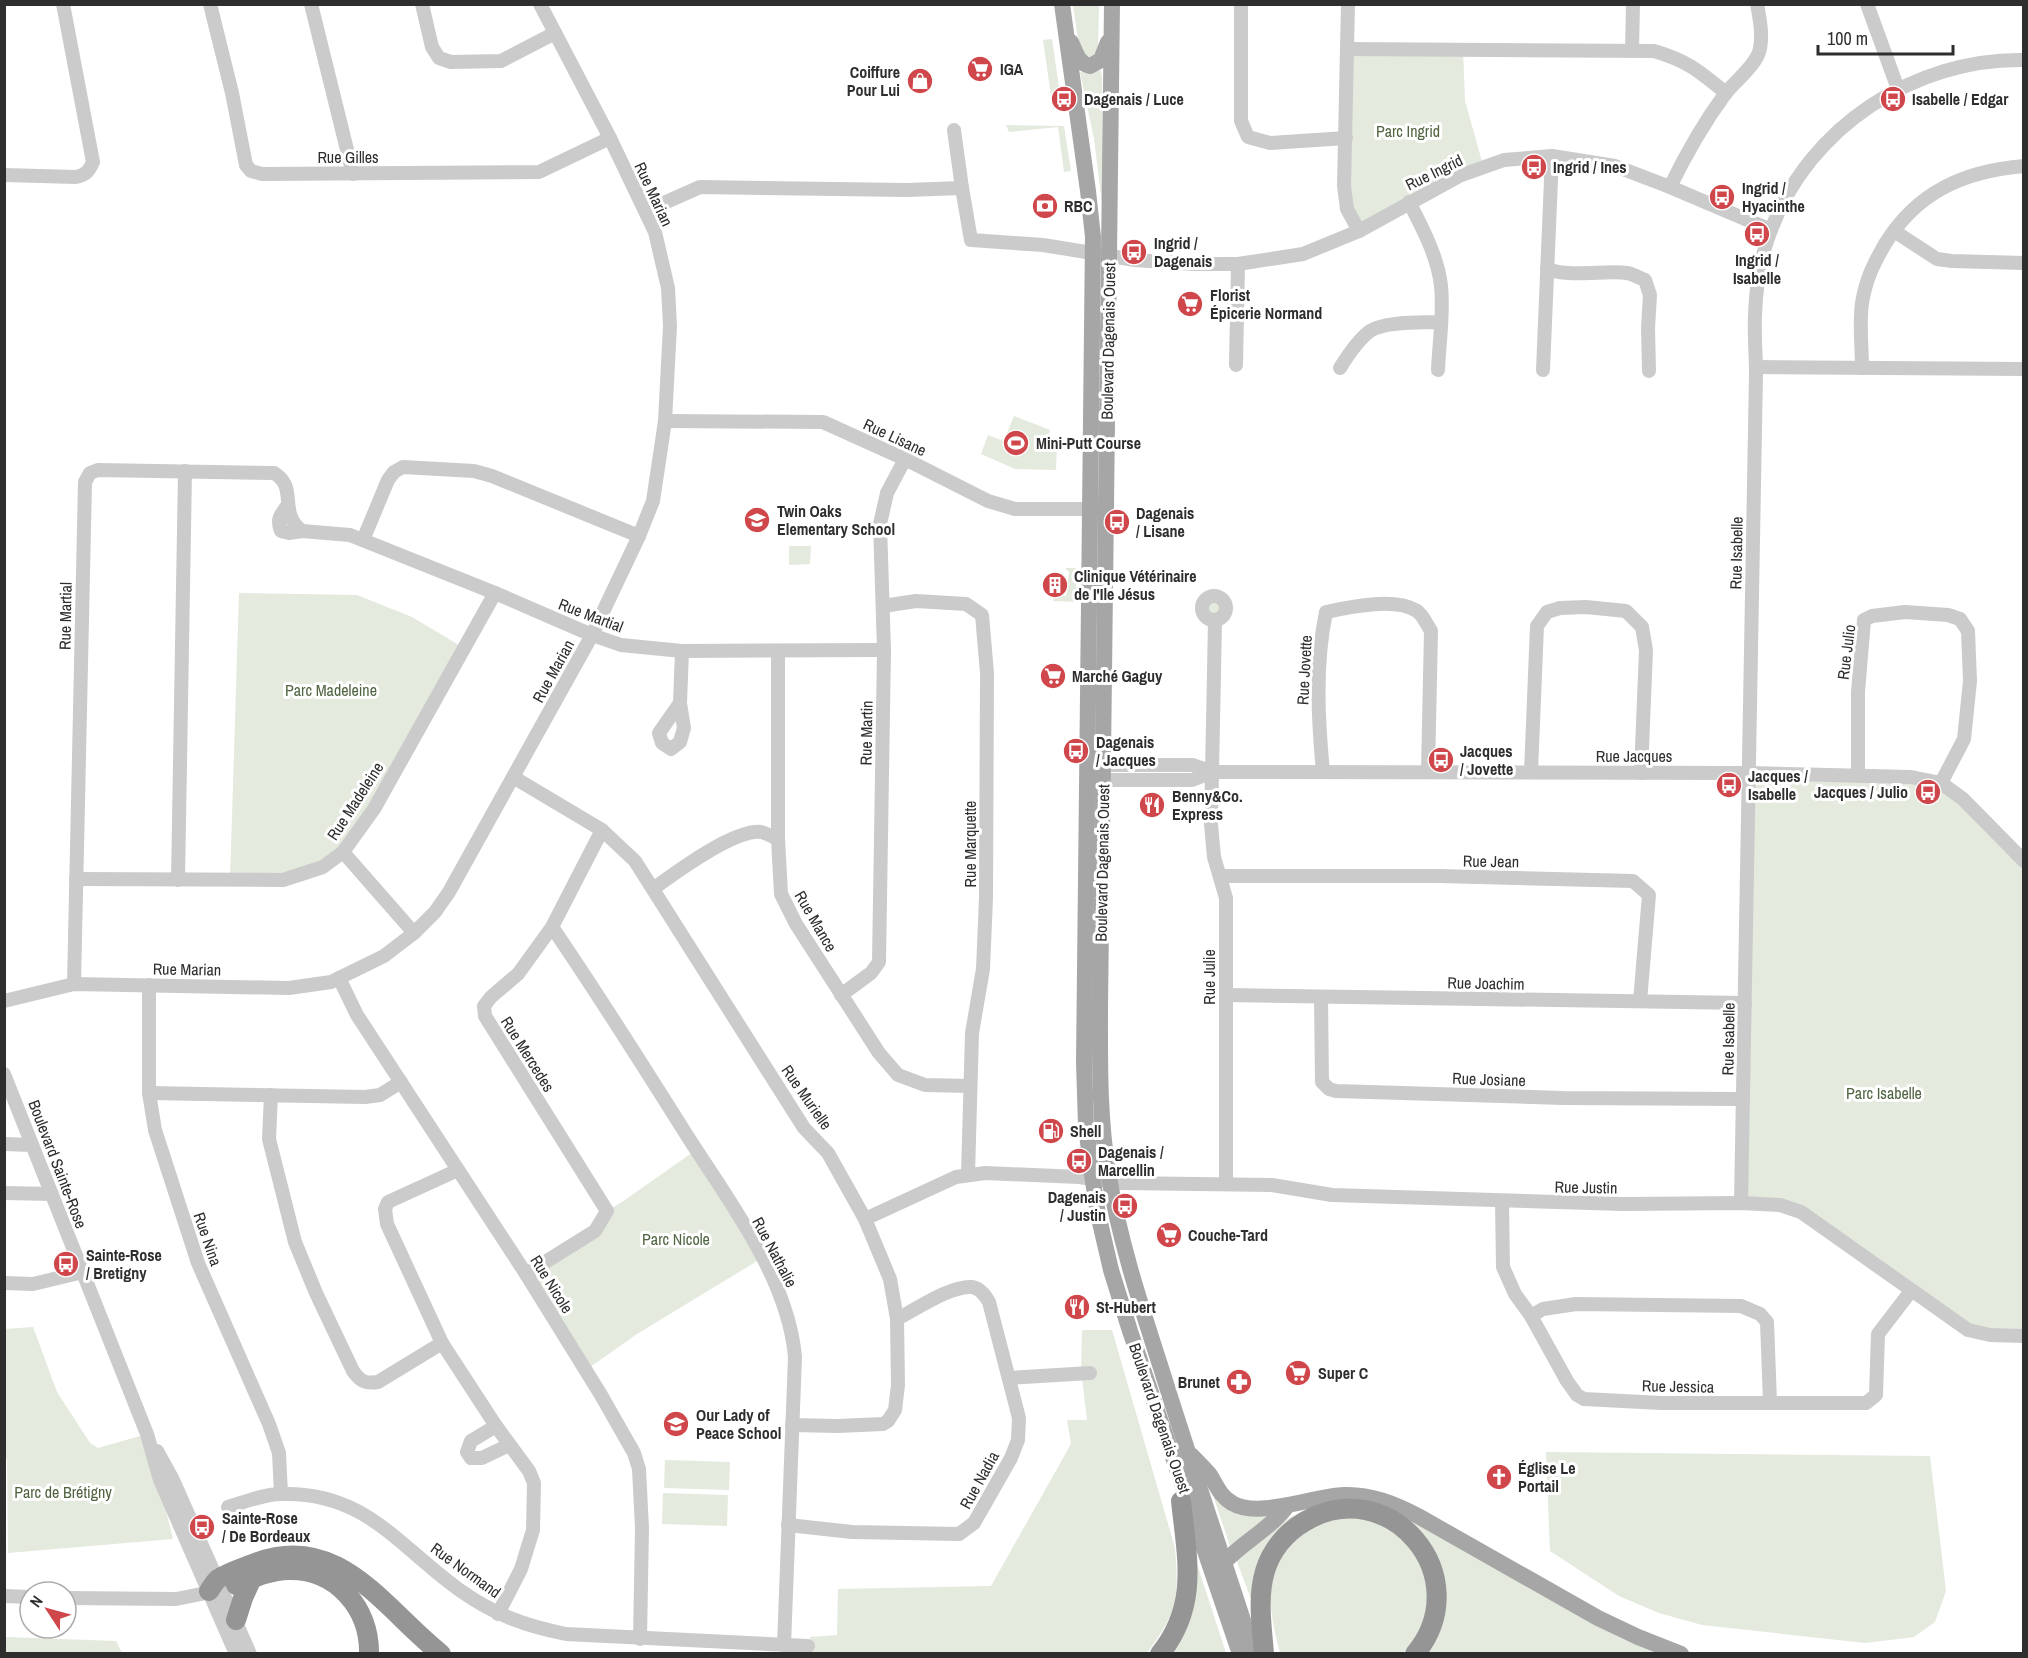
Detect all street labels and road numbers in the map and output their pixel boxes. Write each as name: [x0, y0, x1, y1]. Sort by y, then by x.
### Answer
street label: Rue Gilles: [317, 146, 379, 168]
street label: Rue Ingrid: [1402, 149, 1466, 195]
street label: Rue Marian: [630, 158, 678, 230]
street label: Boulevard Dagenais Ouest: [1096, 262, 1120, 420]
street label: Rue Lisane: [860, 413, 930, 461]
street label: Rue Isabelle: [1724, 516, 1748, 590]
street label: Rue Martial: [53, 582, 77, 650]
street label: Rue Martial: [555, 593, 627, 637]
street label: Rue Julio: [1832, 623, 1860, 681]
street label: Rue Jovette: [1291, 634, 1317, 706]
street label: Rue Marian: [527, 636, 579, 706]
street label: Rue Martin: [854, 700, 878, 766]
street label: Rue Jacques: [1596, 745, 1672, 767]
street label: Rue Madeleine: [322, 758, 388, 844]
street label: Boulevard Dagenais Ouest: [1090, 784, 1114, 942]
street label: Rue Marquette: [959, 801, 981, 887]
street label: Rue Jean: [1463, 850, 1519, 872]
street label: Rue Mance: [790, 886, 842, 956]
street label: Rue Julie: [1198, 949, 1220, 1005]
street label: Rue Marian: [153, 957, 221, 981]
street label: Rue Joachim: [1447, 971, 1525, 995]
street label: Rue Isabelle: [1716, 1002, 1740, 1076]
street label: Rue Mercedes: [496, 1012, 560, 1096]
street label: Rue Murielle: [777, 1060, 837, 1134]
street label: Rue Josiane: [1452, 1067, 1526, 1091]
street label: Boulevard Sainte-Rose: [23, 1097, 93, 1231]
street label: Rue Justin: [1554, 1175, 1618, 1199]
street label: Rue Nina: [189, 1209, 228, 1269]
street label: Rue Nathalie: [747, 1213, 803, 1291]
street label: Rue Nicole: [525, 1251, 579, 1317]
street label: Boulevard Dagenais Ouest: [1124, 1340, 1196, 1496]
street label: Rue Jessica: [1642, 1374, 1715, 1398]
street label: Rue Nadia: [954, 1447, 1004, 1513]
street label: Rue Normand: [426, 1537, 506, 1603]

